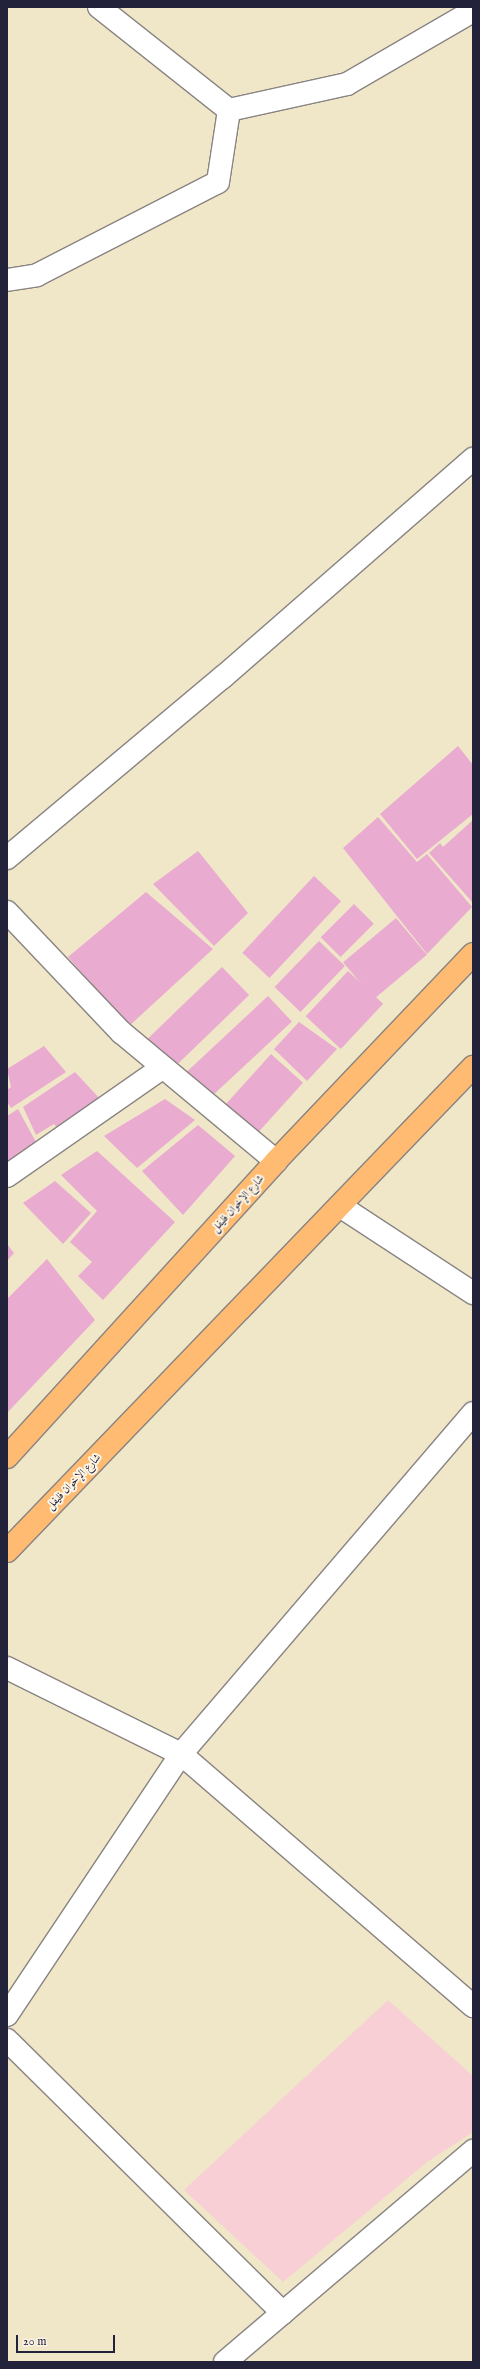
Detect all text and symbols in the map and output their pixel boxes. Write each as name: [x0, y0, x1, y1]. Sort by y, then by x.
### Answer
street label: شارع الإخوان فليفل: [209, 1173, 267, 1235]
street label: شارع الإخوان فليفل: [44, 1451, 104, 1513]
scale bar: [18, 2327, 117, 2353]
text: 20 m: [23, 2334, 46, 2349]

